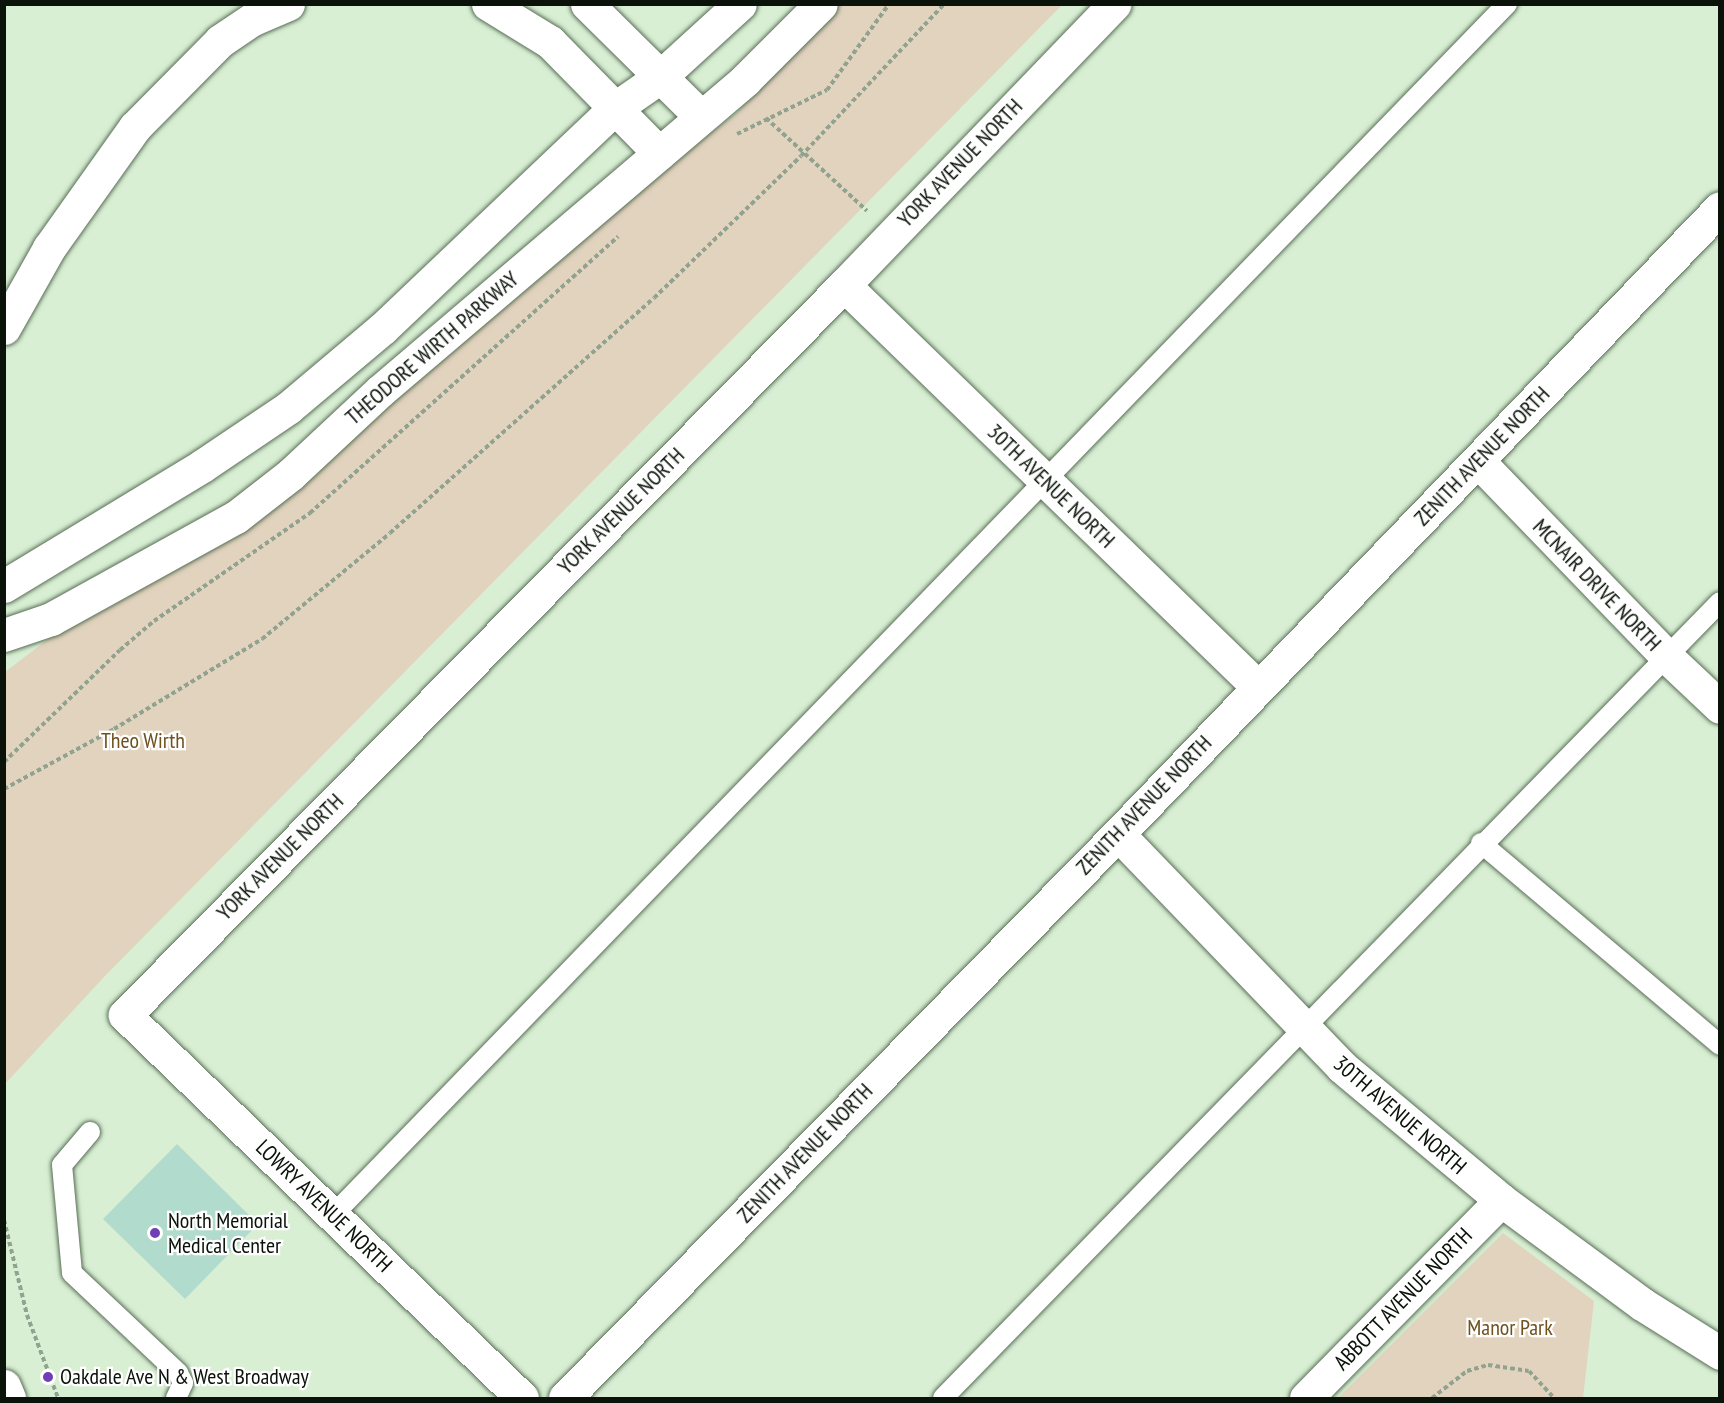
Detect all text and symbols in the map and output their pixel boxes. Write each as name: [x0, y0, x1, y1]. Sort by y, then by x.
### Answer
street label: YORK AVENUE NORTH: [892, 93, 1028, 233]
street label: THEODORE WIRTH PARKWAY: [340, 266, 524, 430]
street label: ZENITH AVENUE NORTH: [1409, 381, 1555, 531]
street label: 30TH AVENUE NORTH: [982, 418, 1120, 554]
street label: YORK AVENUE NORTH: [552, 442, 690, 580]
street label: MCNAIR DRIVE NORTH: [1527, 514, 1667, 656]
park label: Theo Wirth: [101, 728, 185, 754]
street label: ZENITH AVENUE NORTH: [1071, 730, 1217, 880]
street label: YORK AVENUE NORTH: [211, 788, 349, 926]
street label: 30TH AVENUE NORTH: [1328, 1050, 1472, 1180]
street label: ZENITH AVENUE NORTH: [732, 1078, 878, 1228]
street label: LOWRY AVENUE NORTH: [250, 1134, 398, 1278]
place label: North Memorial Medical Center: [168, 1207, 288, 1258]
street label: ABBOTT AVENUE NORTH: [1328, 1222, 1478, 1376]
marker: North Memorial Medical Center: [146, 1224, 164, 1242]
park label: Manor Park: [1467, 1315, 1553, 1341]
place label: Oakdale Ave N & West Broadway: [60, 1364, 310, 1390]
marker: Oakdale Ave N & West Broadway: [41, 1370, 55, 1384]

